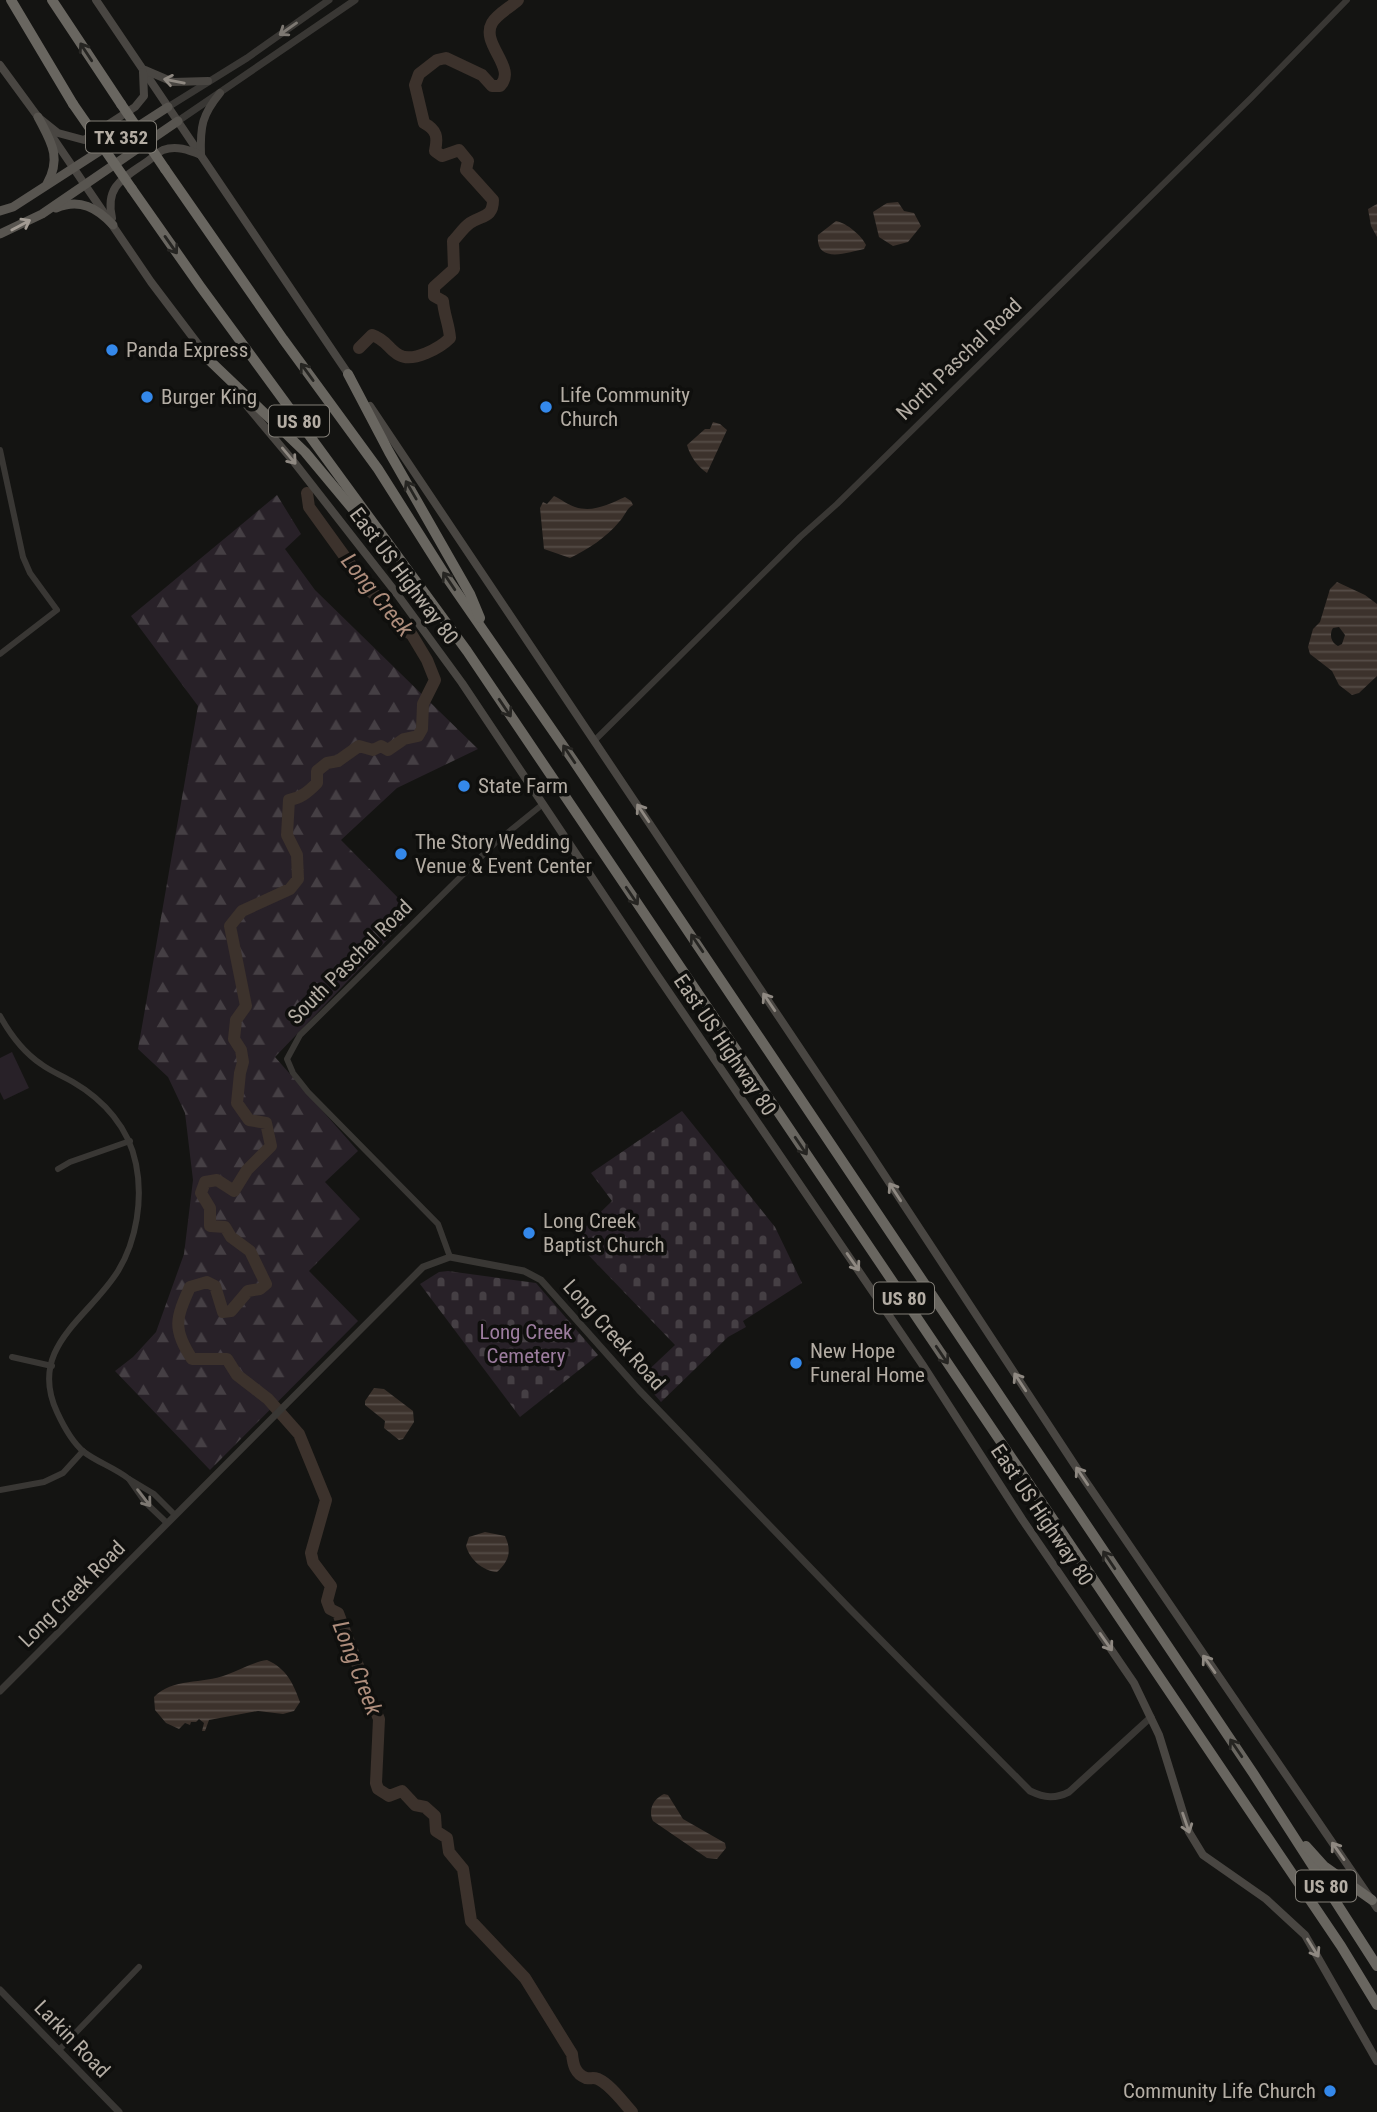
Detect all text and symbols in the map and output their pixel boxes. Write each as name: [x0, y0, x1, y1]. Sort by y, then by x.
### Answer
one-way arrow: [279, 22, 298, 36]
one-way arrow: [79, 43, 94, 62]
one-way arrow: [163, 73, 186, 87]
road number: TX 352: [86, 122, 156, 153]
one-way arrow: [10, 217, 31, 231]
one-way arrow: [164, 235, 178, 254]
street label: North Paschal Road: [891, 293, 1027, 425]
place label: Panda Express: [126, 338, 248, 362]
marker: Panda Express: [104, 342, 120, 358]
one-way arrow: [300, 363, 315, 382]
place label: Life Community Church: [560, 383, 690, 431]
place label: Burger King: [161, 385, 257, 409]
marker: Burger King: [139, 389, 155, 405]
marker: Life Community Church: [538, 399, 554, 415]
road number: US 80: [269, 406, 329, 436]
one-way arrow: [281, 446, 297, 464]
one-way arrow: [404, 480, 418, 500]
street label: East US Highway 80: [345, 503, 463, 649]
water label: Long Creek: [335, 548, 419, 643]
one-way arrow: [442, 571, 456, 591]
one-way arrow: [498, 697, 512, 717]
one-way arrow: [562, 745, 576, 764]
place label: State Farm: [478, 774, 568, 798]
marker: State Farm: [456, 778, 472, 794]
one-way arrow: [636, 804, 650, 823]
place label: The Story Wedding Venue & Event Center: [415, 830, 592, 878]
marker: The Story Wedding Venue & Event Center: [393, 846, 409, 862]
one-way arrow: [625, 886, 639, 905]
street label: South Paschal Road: [283, 895, 417, 1029]
one-way arrow: [689, 934, 704, 953]
street label: East US Highway 80: [669, 970, 781, 1120]
one-way arrow: [762, 993, 776, 1013]
one-way arrow: [793, 1136, 808, 1155]
one-way arrow: [888, 1183, 902, 1202]
place label: Long Creek Baptist Church: [543, 1209, 665, 1257]
marker: Long Creek Baptist Church: [521, 1225, 537, 1241]
one-way arrow: [846, 1252, 860, 1272]
street label: Long Creek Road: [558, 1275, 670, 1395]
road number: US 80: [874, 1282, 934, 1314]
park label: Long Creek Cemetery: [479, 1320, 573, 1368]
place label: New Hope Funeral Home: [810, 1339, 925, 1387]
one-way arrow: [935, 1344, 949, 1364]
marker: New Hope Funeral Home: [788, 1355, 804, 1371]
one-way arrow: [1013, 1373, 1027, 1392]
street label: East US Highway 80: [986, 1440, 1098, 1590]
one-way arrow: [1074, 1467, 1089, 1486]
one-way arrow: [136, 1489, 151, 1507]
street label: Long Creek Road: [14, 1536, 130, 1652]
one-way arrow: [1102, 1550, 1116, 1570]
water label: Long Creek: [327, 1617, 388, 1720]
one-way arrow: [1099, 1632, 1113, 1651]
one-way arrow: [1202, 1655, 1216, 1674]
one-way arrow: [1229, 1739, 1243, 1758]
one-way arrow: [1181, 1812, 1193, 1834]
one-way arrow: [1331, 1842, 1345, 1861]
road number: US 80: [1296, 1870, 1356, 1902]
one-way arrow: [1306, 1938, 1321, 1957]
street label: Larkin Road: [29, 1995, 115, 2083]
place label: Community Life Church: [1123, 2079, 1316, 2103]
marker: Community Life Church: [1322, 2083, 1338, 2099]

